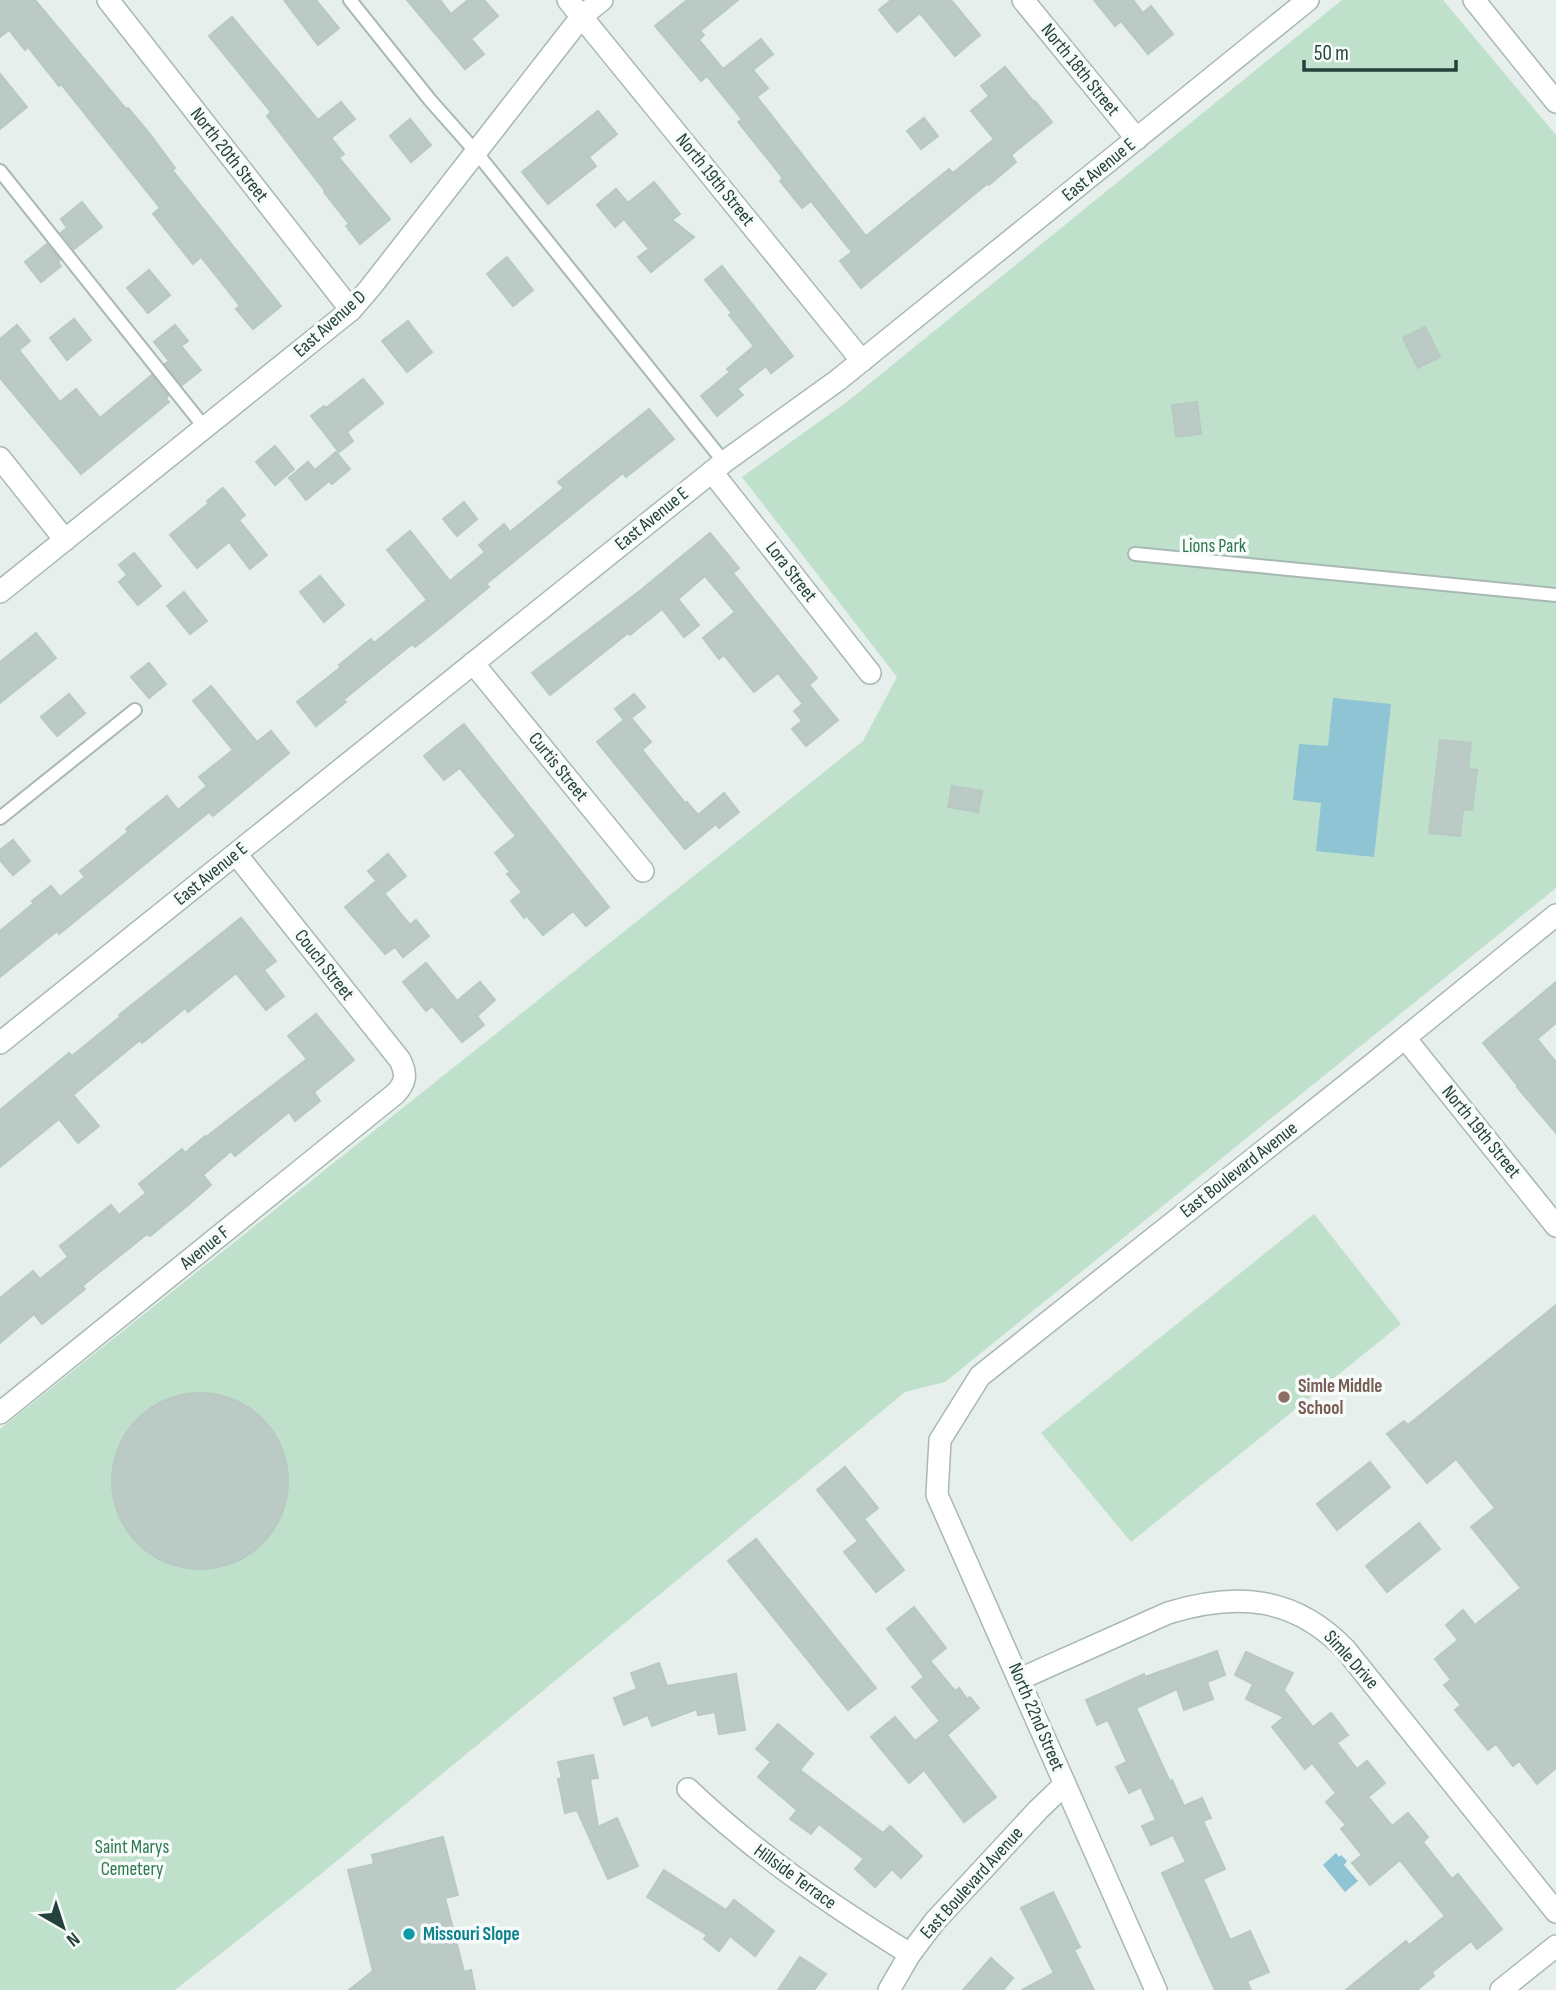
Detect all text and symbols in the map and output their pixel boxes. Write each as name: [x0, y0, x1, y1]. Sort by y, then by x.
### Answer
street label: North 18th Street: [1036, 19, 1124, 121]
scale bar: [1304, 28, 1456, 72]
text: 50 m: [1314, 41, 1349, 66]
street label: North 20th Street: [185, 103, 273, 207]
street label: North 19th Street: [671, 129, 759, 231]
street label: East Avenue E: [1058, 133, 1140, 207]
street label: East Avenue D: [289, 286, 371, 362]
street label: East Avenue E: [611, 482, 693, 556]
park label: Lions Park: [1182, 535, 1247, 558]
street label: Lora Street: [760, 537, 822, 607]
street label: Curtis Street: [523, 728, 593, 806]
street label: East Avenue E: [170, 837, 252, 911]
street label: Couch Street: [289, 925, 359, 1005]
street label: North 19th Street: [1437, 1081, 1525, 1183]
street label: East Boulevard Avenue: [1176, 1117, 1302, 1223]
street label: Avenue F: [175, 1221, 234, 1275]
place label: Simle Middle School: [1298, 1375, 1382, 1420]
marker: Simle Middle School: [1276, 1389, 1292, 1405]
street label: Simle Drive: [1319, 1626, 1383, 1694]
street label: North 22nd Street: [1003, 1660, 1069, 1775]
street label: East Boulevard Avenue: [916, 1822, 1028, 1944]
park label: Saint Marys Cemetery: [95, 1836, 169, 1881]
street label: Hillside Terrace: [749, 1839, 841, 1915]
north arrow: [28, 1892, 98, 1962]
place label: Missouri Slope: [423, 1923, 520, 1946]
marker: Missouri Slope: [401, 1926, 417, 1942]
text: N: [62, 1927, 84, 1951]

